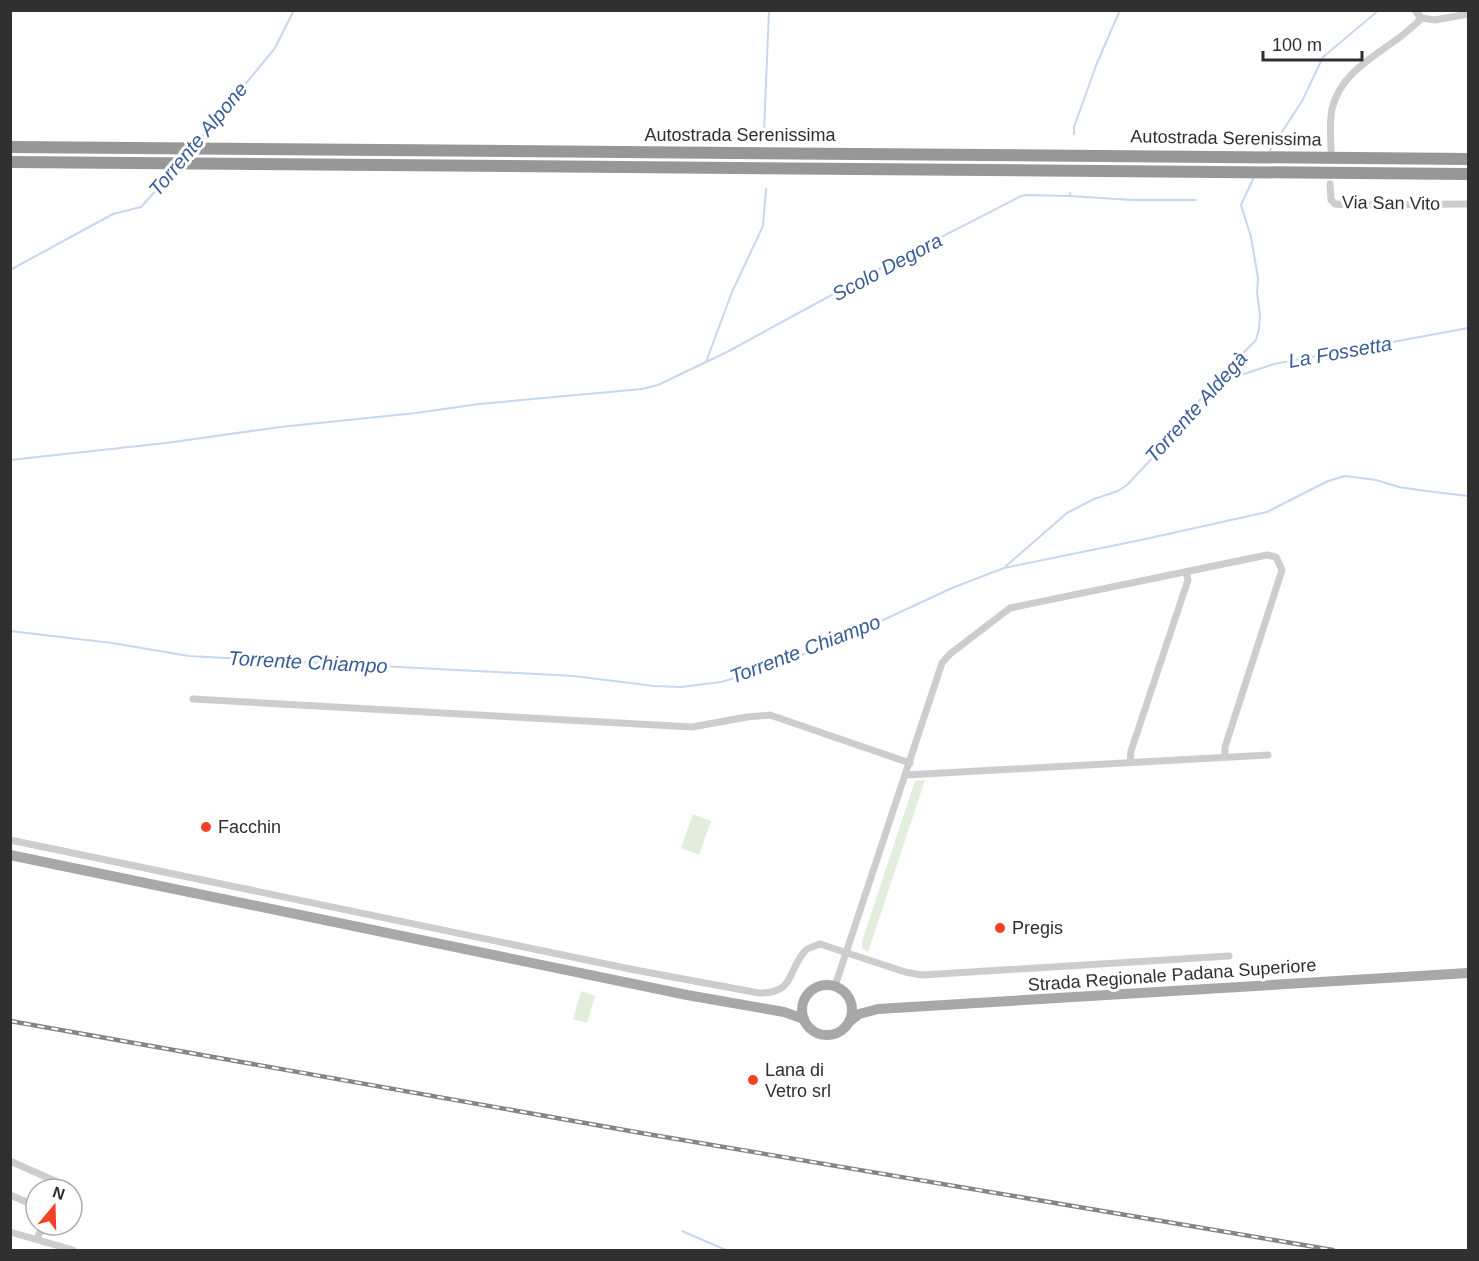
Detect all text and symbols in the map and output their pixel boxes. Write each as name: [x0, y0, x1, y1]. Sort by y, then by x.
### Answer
scale bar: [1263, 24, 1362, 62]
text: 100 m: [1272, 35, 1322, 55]
water label: Torrente Alpone: [144, 78, 252, 200]
street label: Autostrada Serenissima: [644, 125, 837, 145]
street label: Autostrada Serenissima: [1130, 126, 1323, 150]
street label: Via San Vito: [1342, 192, 1440, 214]
water label: Scolo Degora: [828, 229, 946, 305]
water label: La Fossetta: [1287, 332, 1393, 372]
water label: Torrente Aldegà: [1141, 347, 1251, 467]
water label: Torrente Chiampo: [727, 610, 883, 688]
water label: Torrente Chiampo: [228, 647, 388, 677]
place label: Facchin: [218, 817, 281, 837]
marker: Facchin: [199, 820, 213, 834]
place label: Pregis: [1012, 918, 1063, 938]
marker: Pregis: [993, 921, 1007, 935]
street label: Strada Regionale Padana Superiore: [1027, 955, 1317, 995]
place label: Lana di Vetro srl: [765, 1060, 831, 1101]
marker: Lana di Vetro srl: [746, 1073, 760, 1087]
north arrow: [24, 1177, 84, 1237]
text: N: [50, 1183, 67, 1203]

